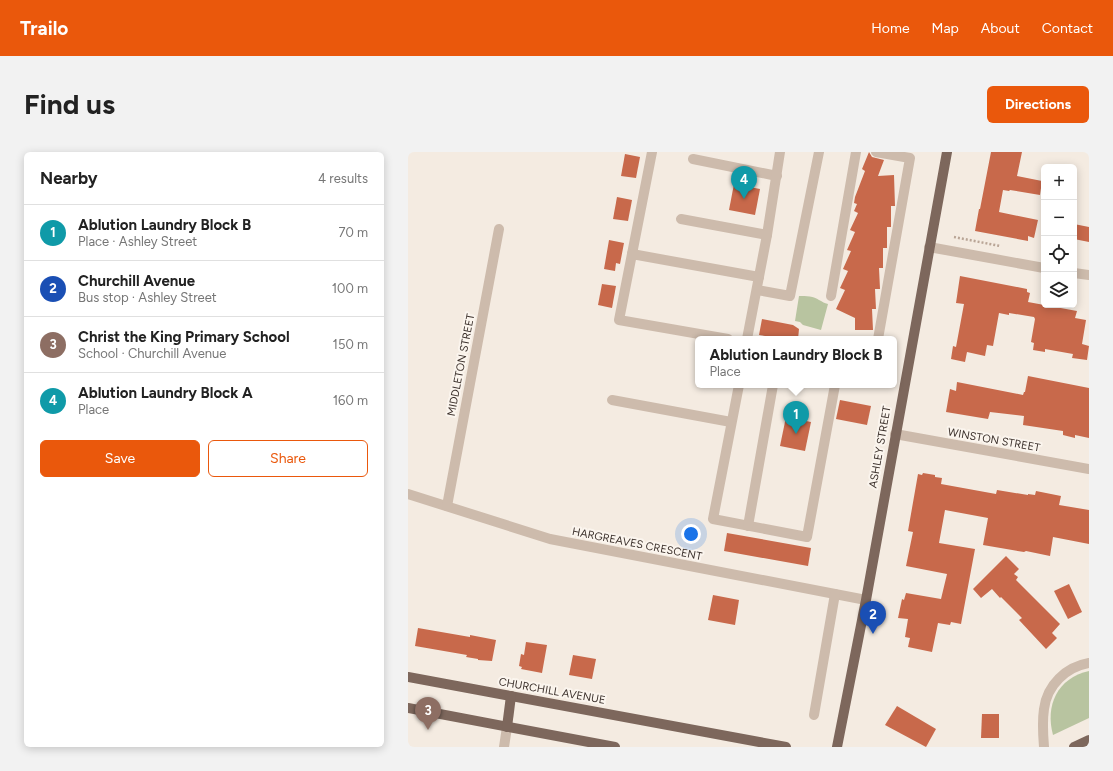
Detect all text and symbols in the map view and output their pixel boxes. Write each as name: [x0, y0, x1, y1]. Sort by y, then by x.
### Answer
text: Trailo: [20, 17, 68, 40]
text: Home: [871, 20, 910, 37]
text: Map: [932, 20, 959, 37]
text: About: [981, 20, 1020, 37]
text: Contact: [1042, 20, 1093, 37]
button: Directions: [987, 86, 1089, 123]
text: Find us: [24, 87, 115, 121]
map controls: [1041, 164, 1077, 308]
button: +: [1041, 164, 1077, 200]
pin: 4: [731, 166, 757, 199]
text: Nearby: [40, 168, 98, 188]
text: 4 results: [318, 171, 368, 186]
button: −: [1041, 200, 1077, 236]
text: Ablution Laundry Block B: [78, 216, 251, 234]
text: 1: [50, 225, 56, 240]
text: 70 m: [338, 225, 368, 240]
text: Place · Ashley Street: [78, 234, 197, 249]
button: locate: [1041, 236, 1077, 272]
text: Churchill Avenue: [78, 272, 195, 290]
button: layers: [1041, 272, 1077, 308]
text: 2: [49, 281, 57, 296]
text: 100 m: [332, 281, 368, 296]
text: Bus stop · Ashley Street: [78, 290, 217, 305]
street label: MIDDLETON STREET: [445, 313, 477, 417]
text: Christ the King Primary School: [78, 328, 290, 346]
popup: [695, 336, 897, 388]
text: 3: [49, 337, 57, 352]
text: 150 m: [333, 337, 368, 352]
text: School · Churchill Avenue: [78, 346, 226, 361]
text: Ablution Laundry Block B: [709, 346, 883, 364]
text: Place: [709, 364, 741, 379]
text: Ablution Laundry Block A: [78, 384, 253, 402]
text: 4: [49, 393, 57, 408]
text: 160 m: [333, 393, 368, 408]
pin: 1: [783, 401, 809, 434]
text: Place: [78, 402, 109, 417]
street label: ASHLEY STREET: [866, 405, 894, 489]
street label: WINSTON STREET: [947, 425, 1041, 455]
button: Save: [40, 440, 200, 477]
button: Share: [208, 440, 368, 477]
your location: [681, 524, 701, 544]
street label: HARGREAVES CRESCENT: [571, 525, 703, 563]
pin: 2: [860, 601, 886, 634]
street label: CHURCHILL AVENUE: [498, 675, 606, 707]
pin: 3: [415, 697, 441, 730]

